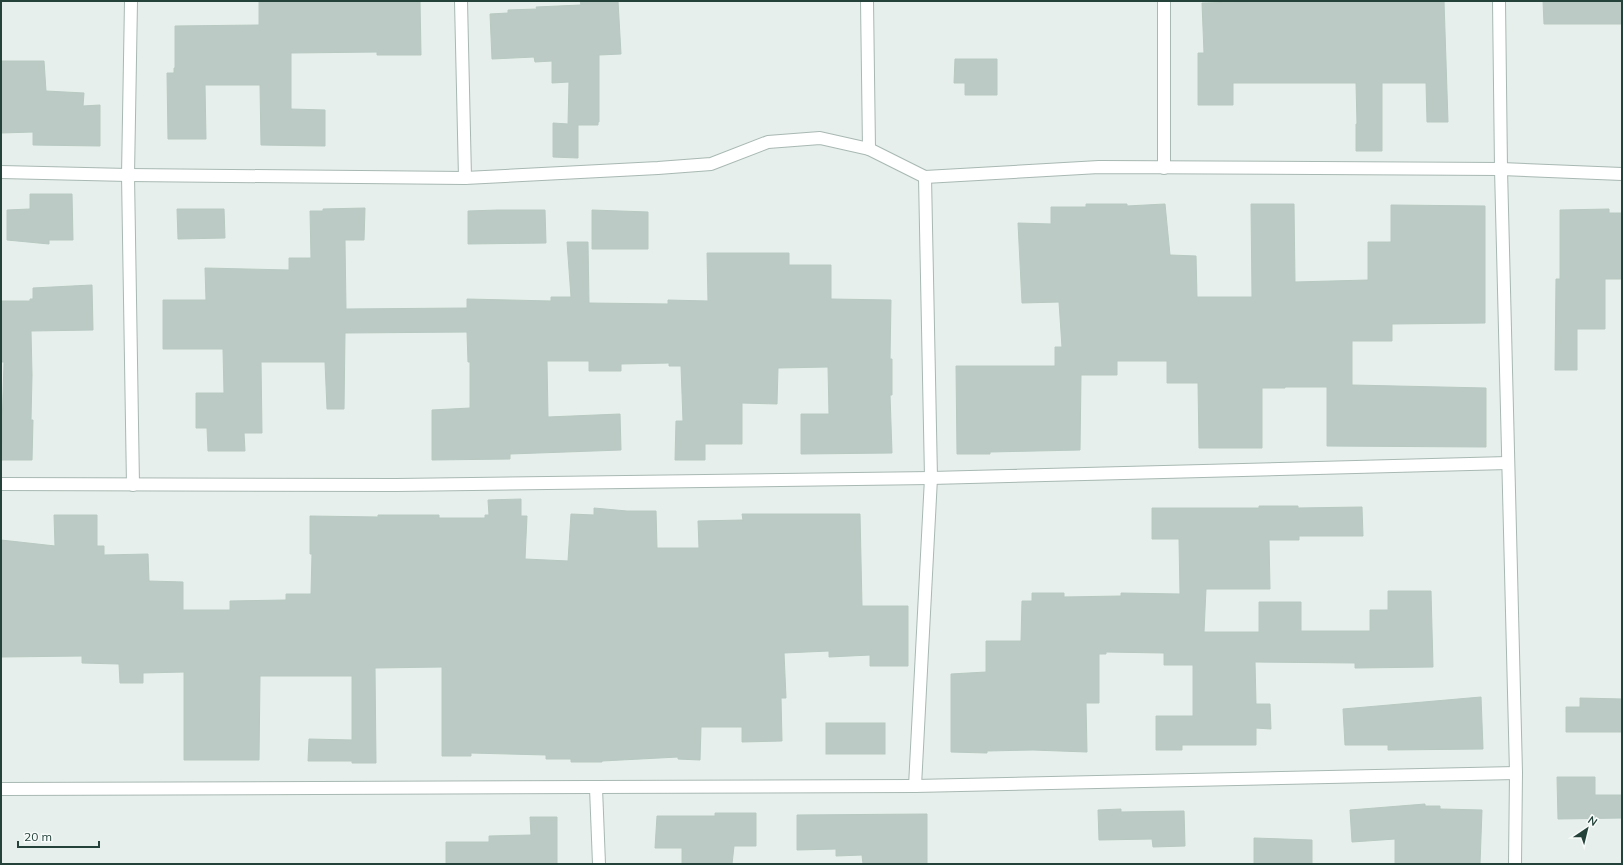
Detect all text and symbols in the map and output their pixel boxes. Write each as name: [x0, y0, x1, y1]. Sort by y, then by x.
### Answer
north arrow: [1567, 809, 1607, 849]
text: N: [1585, 813, 1600, 829]
scale bar: [18, 823, 99, 849]
text: 20 m: [24, 829, 52, 844]

